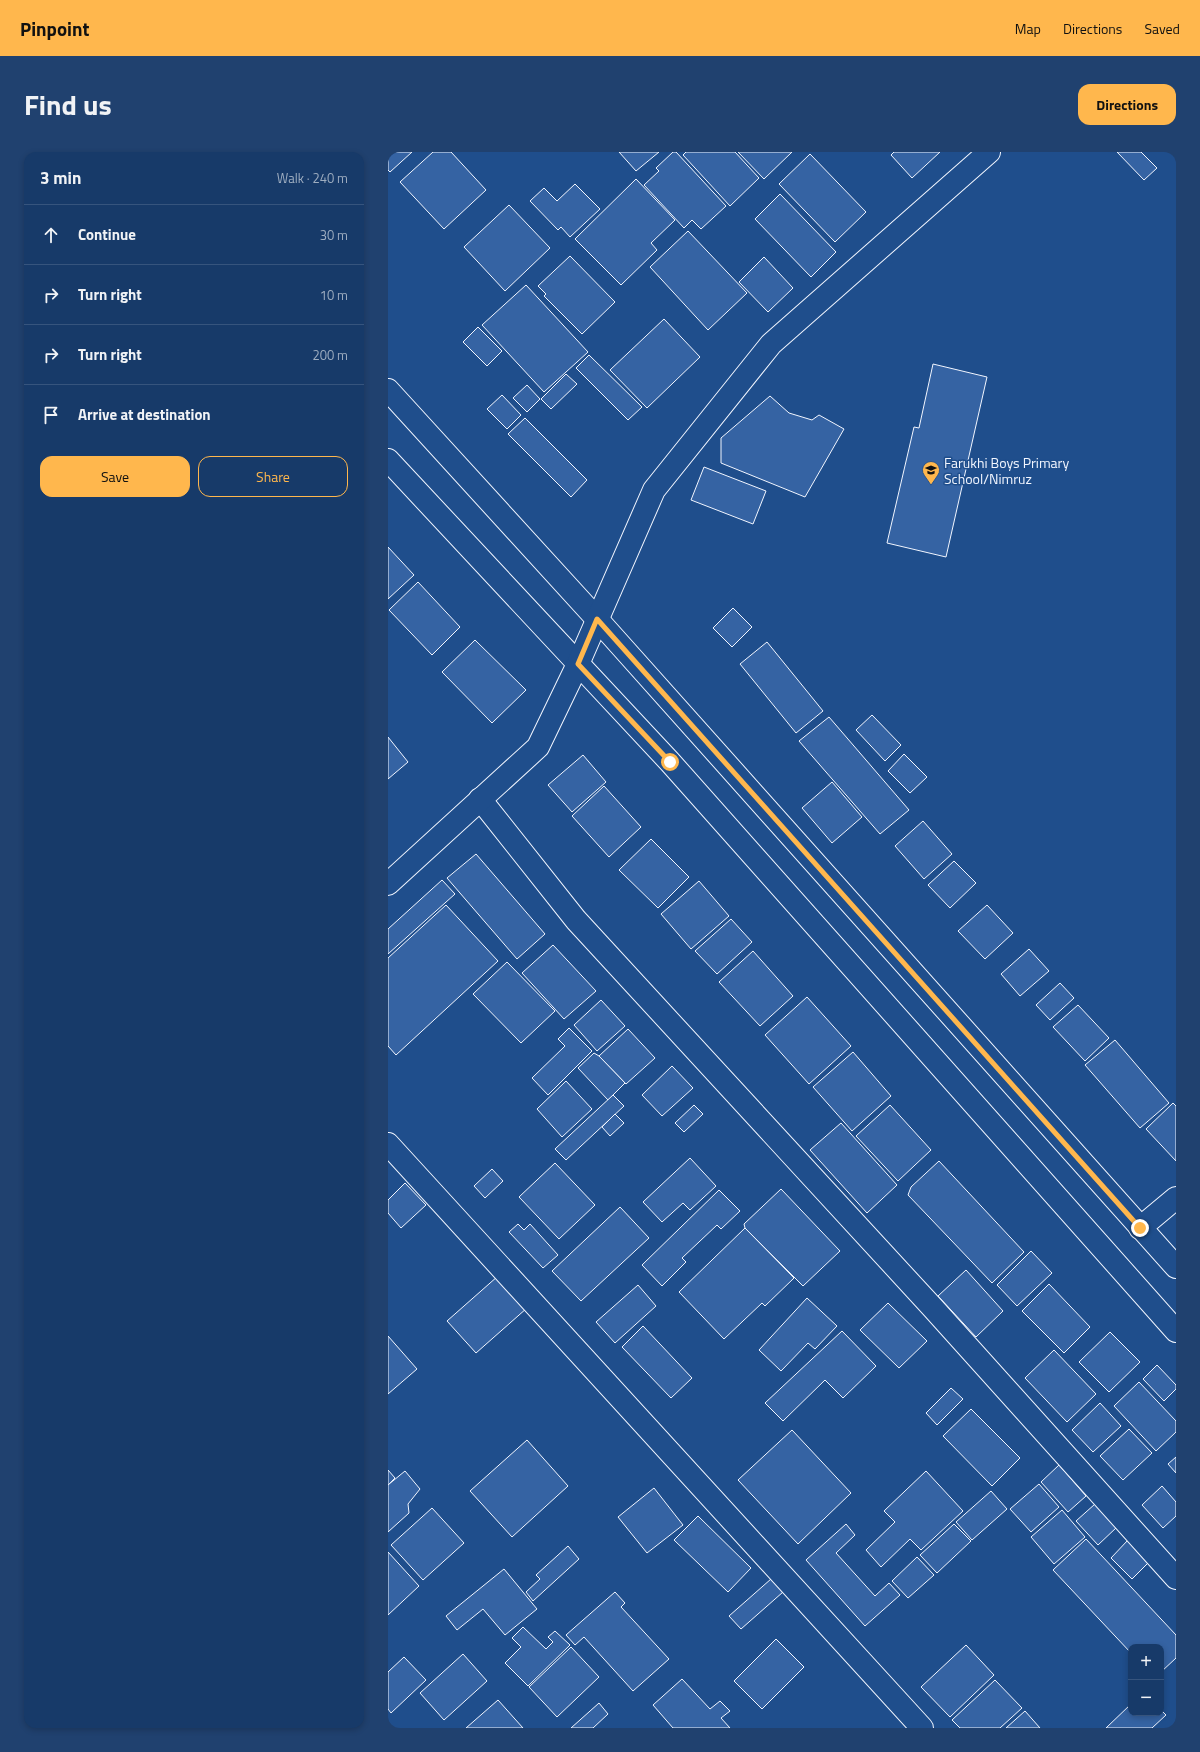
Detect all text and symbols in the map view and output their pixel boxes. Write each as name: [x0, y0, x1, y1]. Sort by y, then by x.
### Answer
text: Pinpoint: [20, 14, 89, 43]
text: Map: [1015, 18, 1041, 39]
text: Directions: [1063, 18, 1122, 39]
text: Saved: [1144, 18, 1180, 39]
text: Find us: [24, 83, 112, 126]
button: Directions: [1078, 84, 1176, 125]
text: 3 min: [40, 165, 81, 191]
text: Walk · 240 m: [277, 168, 348, 188]
text: Continue: [78, 223, 136, 246]
icon: ahead: [40, 224, 62, 246]
text: 30 m: [320, 225, 348, 245]
text: Turn right: [78, 283, 142, 306]
icon: right: [40, 284, 62, 306]
text: 10 m: [320, 285, 348, 305]
text: Turn right: [78, 343, 142, 366]
icon: right: [40, 344, 62, 366]
text: 200 m: [312, 345, 348, 365]
text: Arrive at destination: [78, 403, 211, 426]
icon: arrive: [40, 404, 62, 426]
place label: Farukhi Boys Primary School/Nimruz: [944, 452, 1069, 489]
button: Save: [40, 456, 190, 497]
button: Share: [198, 456, 348, 497]
school or university icon: Farukhi Boys Primary School/Nimruz: [921, 460, 941, 485]
route start: [661, 753, 679, 771]
route end: [1131, 1219, 1149, 1237]
map controls: [1128, 1644, 1164, 1716]
button: +: [1128, 1644, 1164, 1680]
button: −: [1128, 1680, 1164, 1716]

